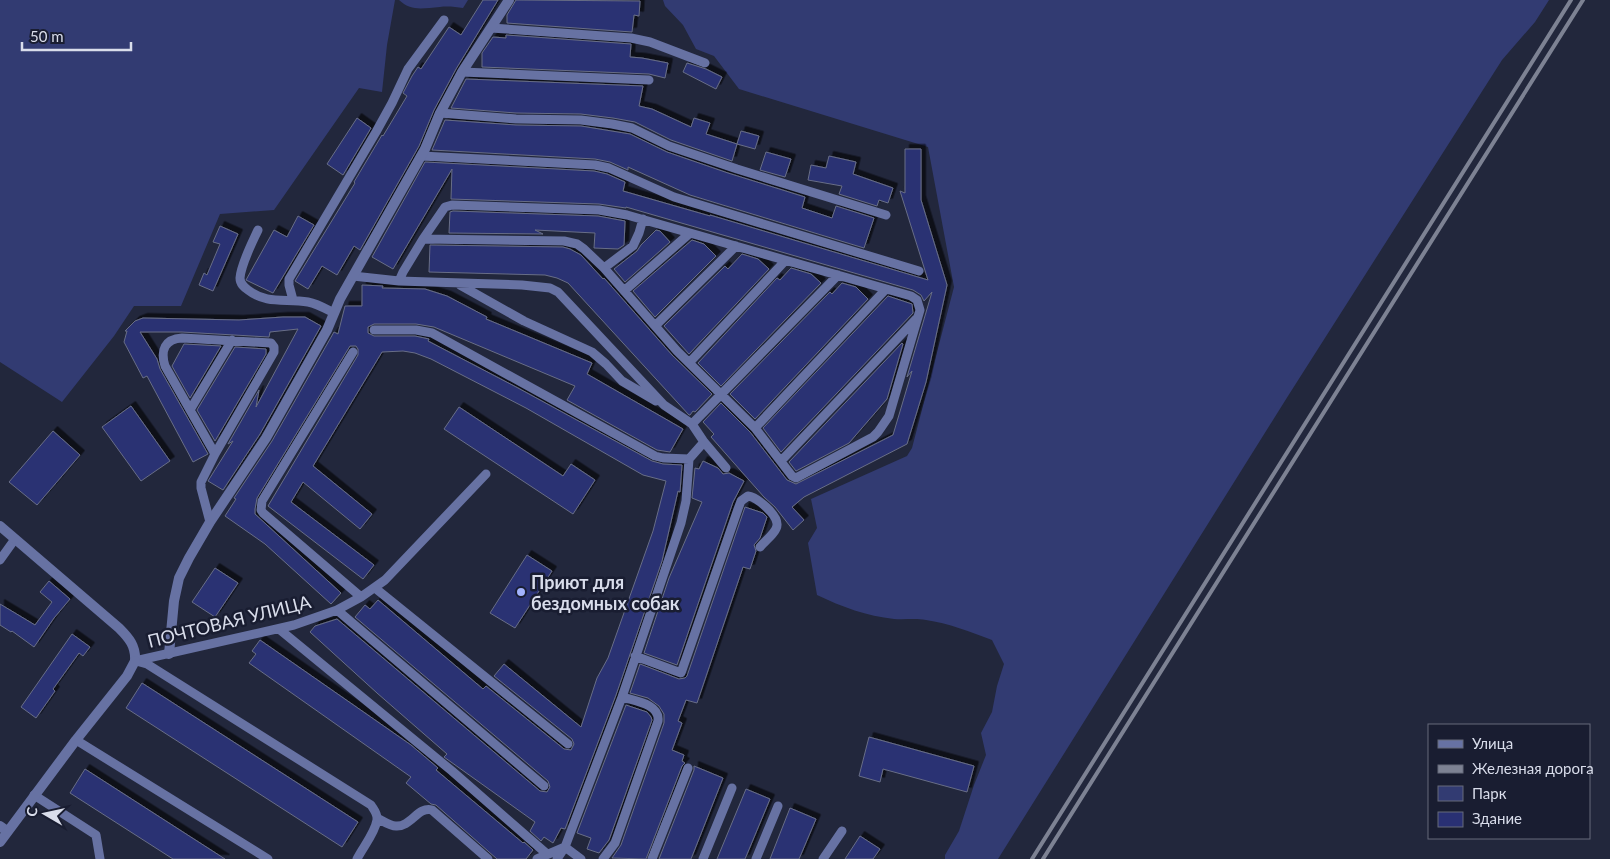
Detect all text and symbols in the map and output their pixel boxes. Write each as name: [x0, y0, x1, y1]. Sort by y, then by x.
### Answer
scale bar: [22, 20, 131, 52]
text: 50 m: [30, 27, 64, 45]
place label: Приют для бездомных собак: [531, 571, 680, 614]
marker: Приют для бездомных собак: [515, 586, 527, 598]
street label: ПОЧТОВАЯ УЛИЦА: [145, 590, 314, 652]
legend: [1428, 724, 1590, 839]
text: Улица: [1472, 734, 1513, 752]
text: Железная дорога: [1472, 759, 1594, 777]
text: Парк: [1472, 784, 1507, 802]
north arrow: [20, 789, 70, 839]
text: С: [23, 805, 41, 818]
text: Здание: [1472, 809, 1522, 827]

